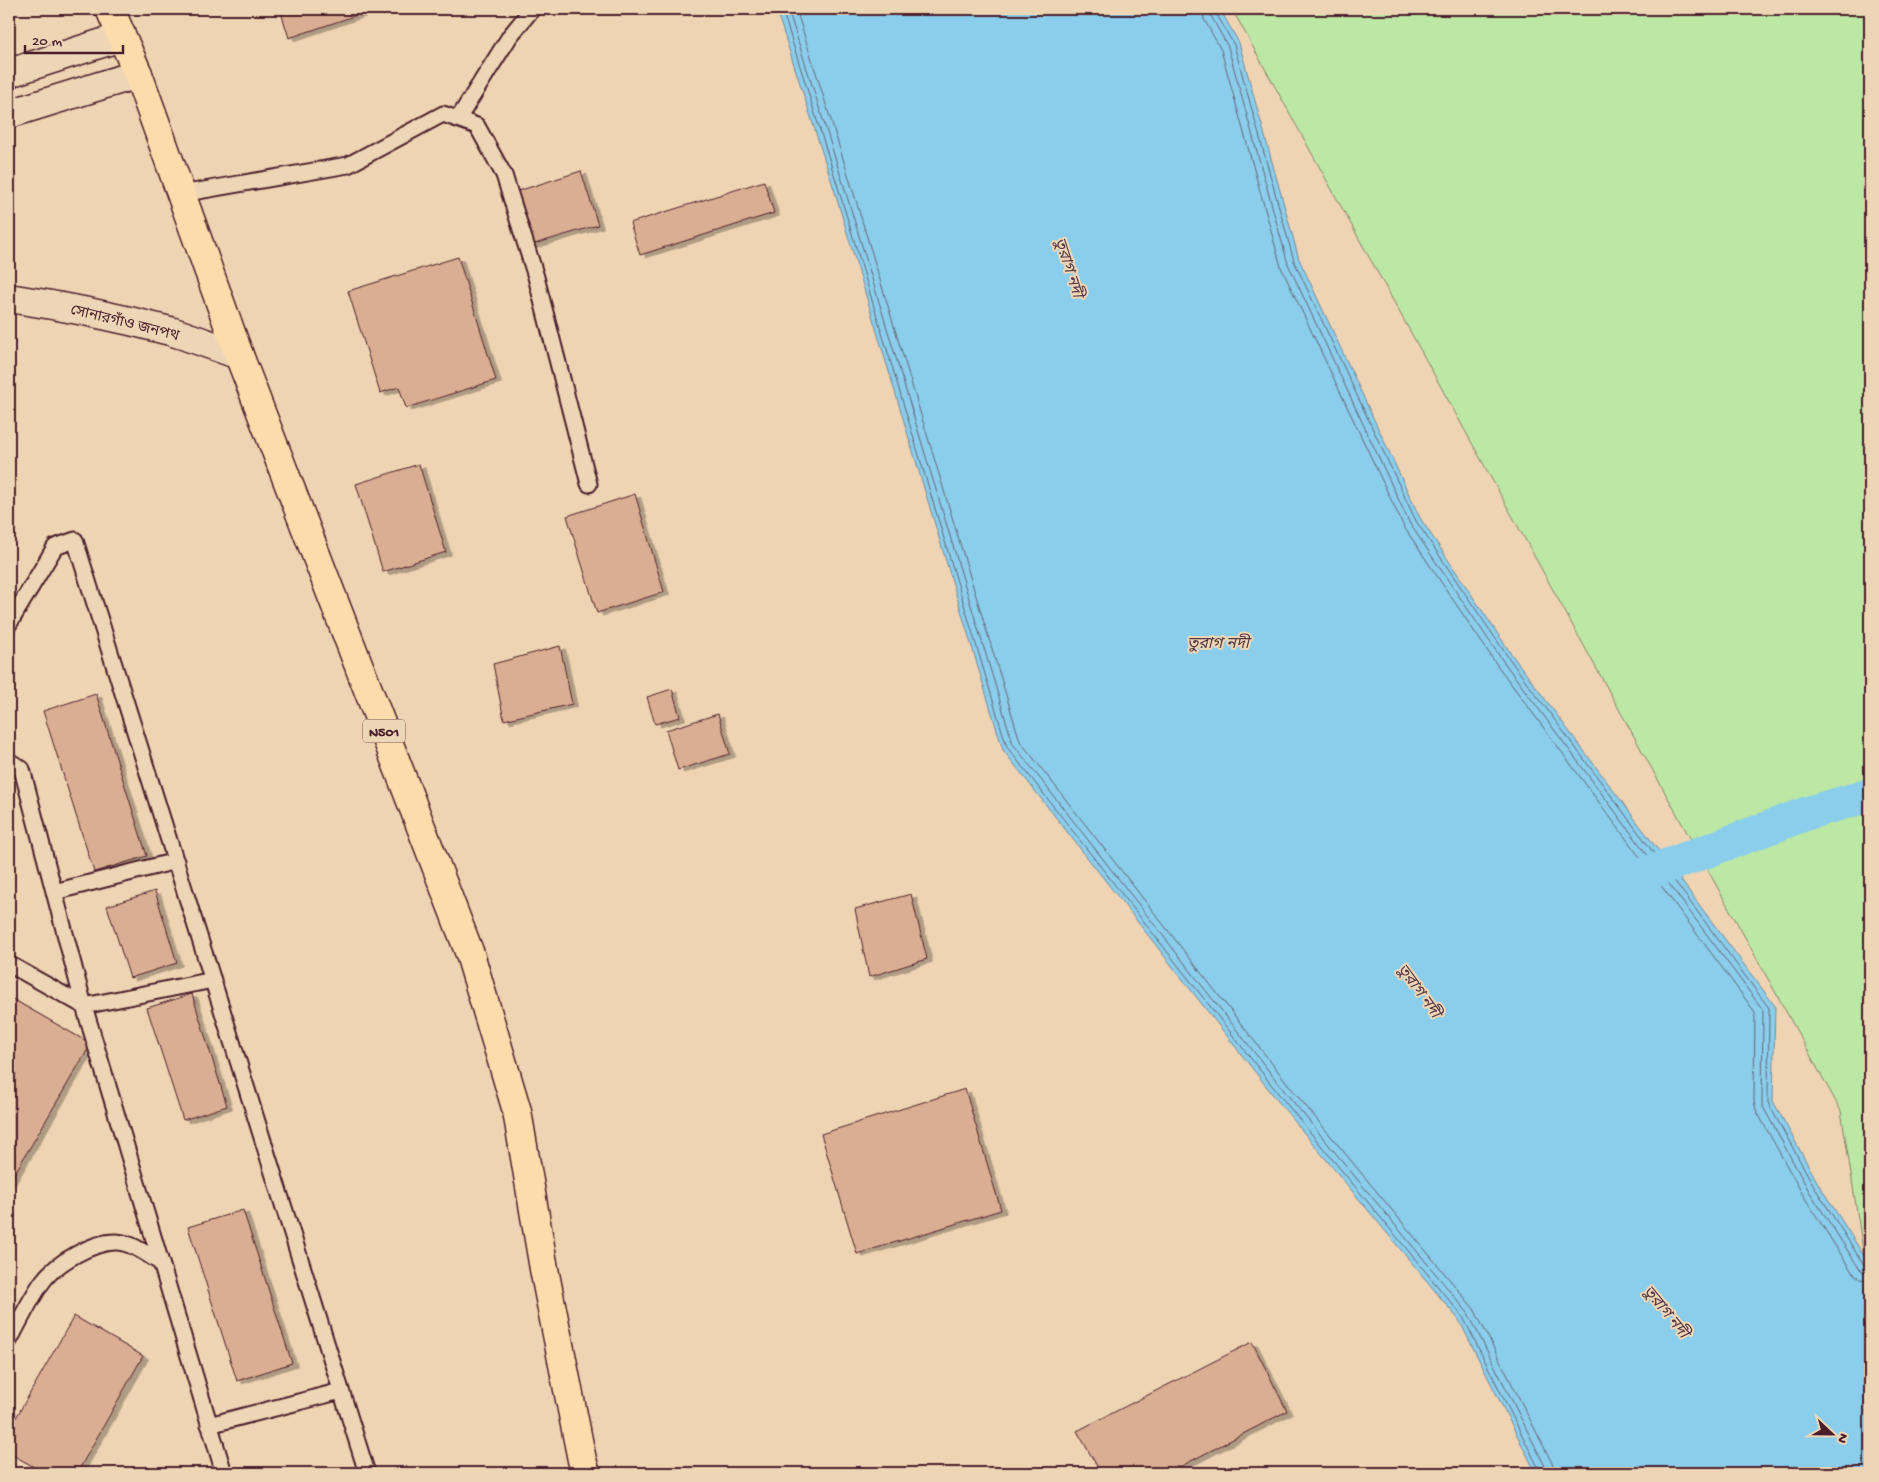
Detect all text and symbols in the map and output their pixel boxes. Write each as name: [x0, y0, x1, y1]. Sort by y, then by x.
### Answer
scale bar: [25, 22, 122, 54]
text: 20 m: [32, 33, 62, 51]
water label: তুরাগ নদী: [1048, 235, 1089, 303]
street label: সোনারগাঁও জনপথ: [68, 300, 182, 346]
water label: তুরাগ নদী: [1187, 633, 1252, 655]
road number: N501: [363, 719, 405, 742]
water label: তুরাগ নদী: [1391, 960, 1447, 1025]
water label: তুরাগ নদী: [1637, 1281, 1695, 1345]
north arrow: [1806, 1410, 1856, 1460]
text: N: [1832, 1431, 1851, 1445]

